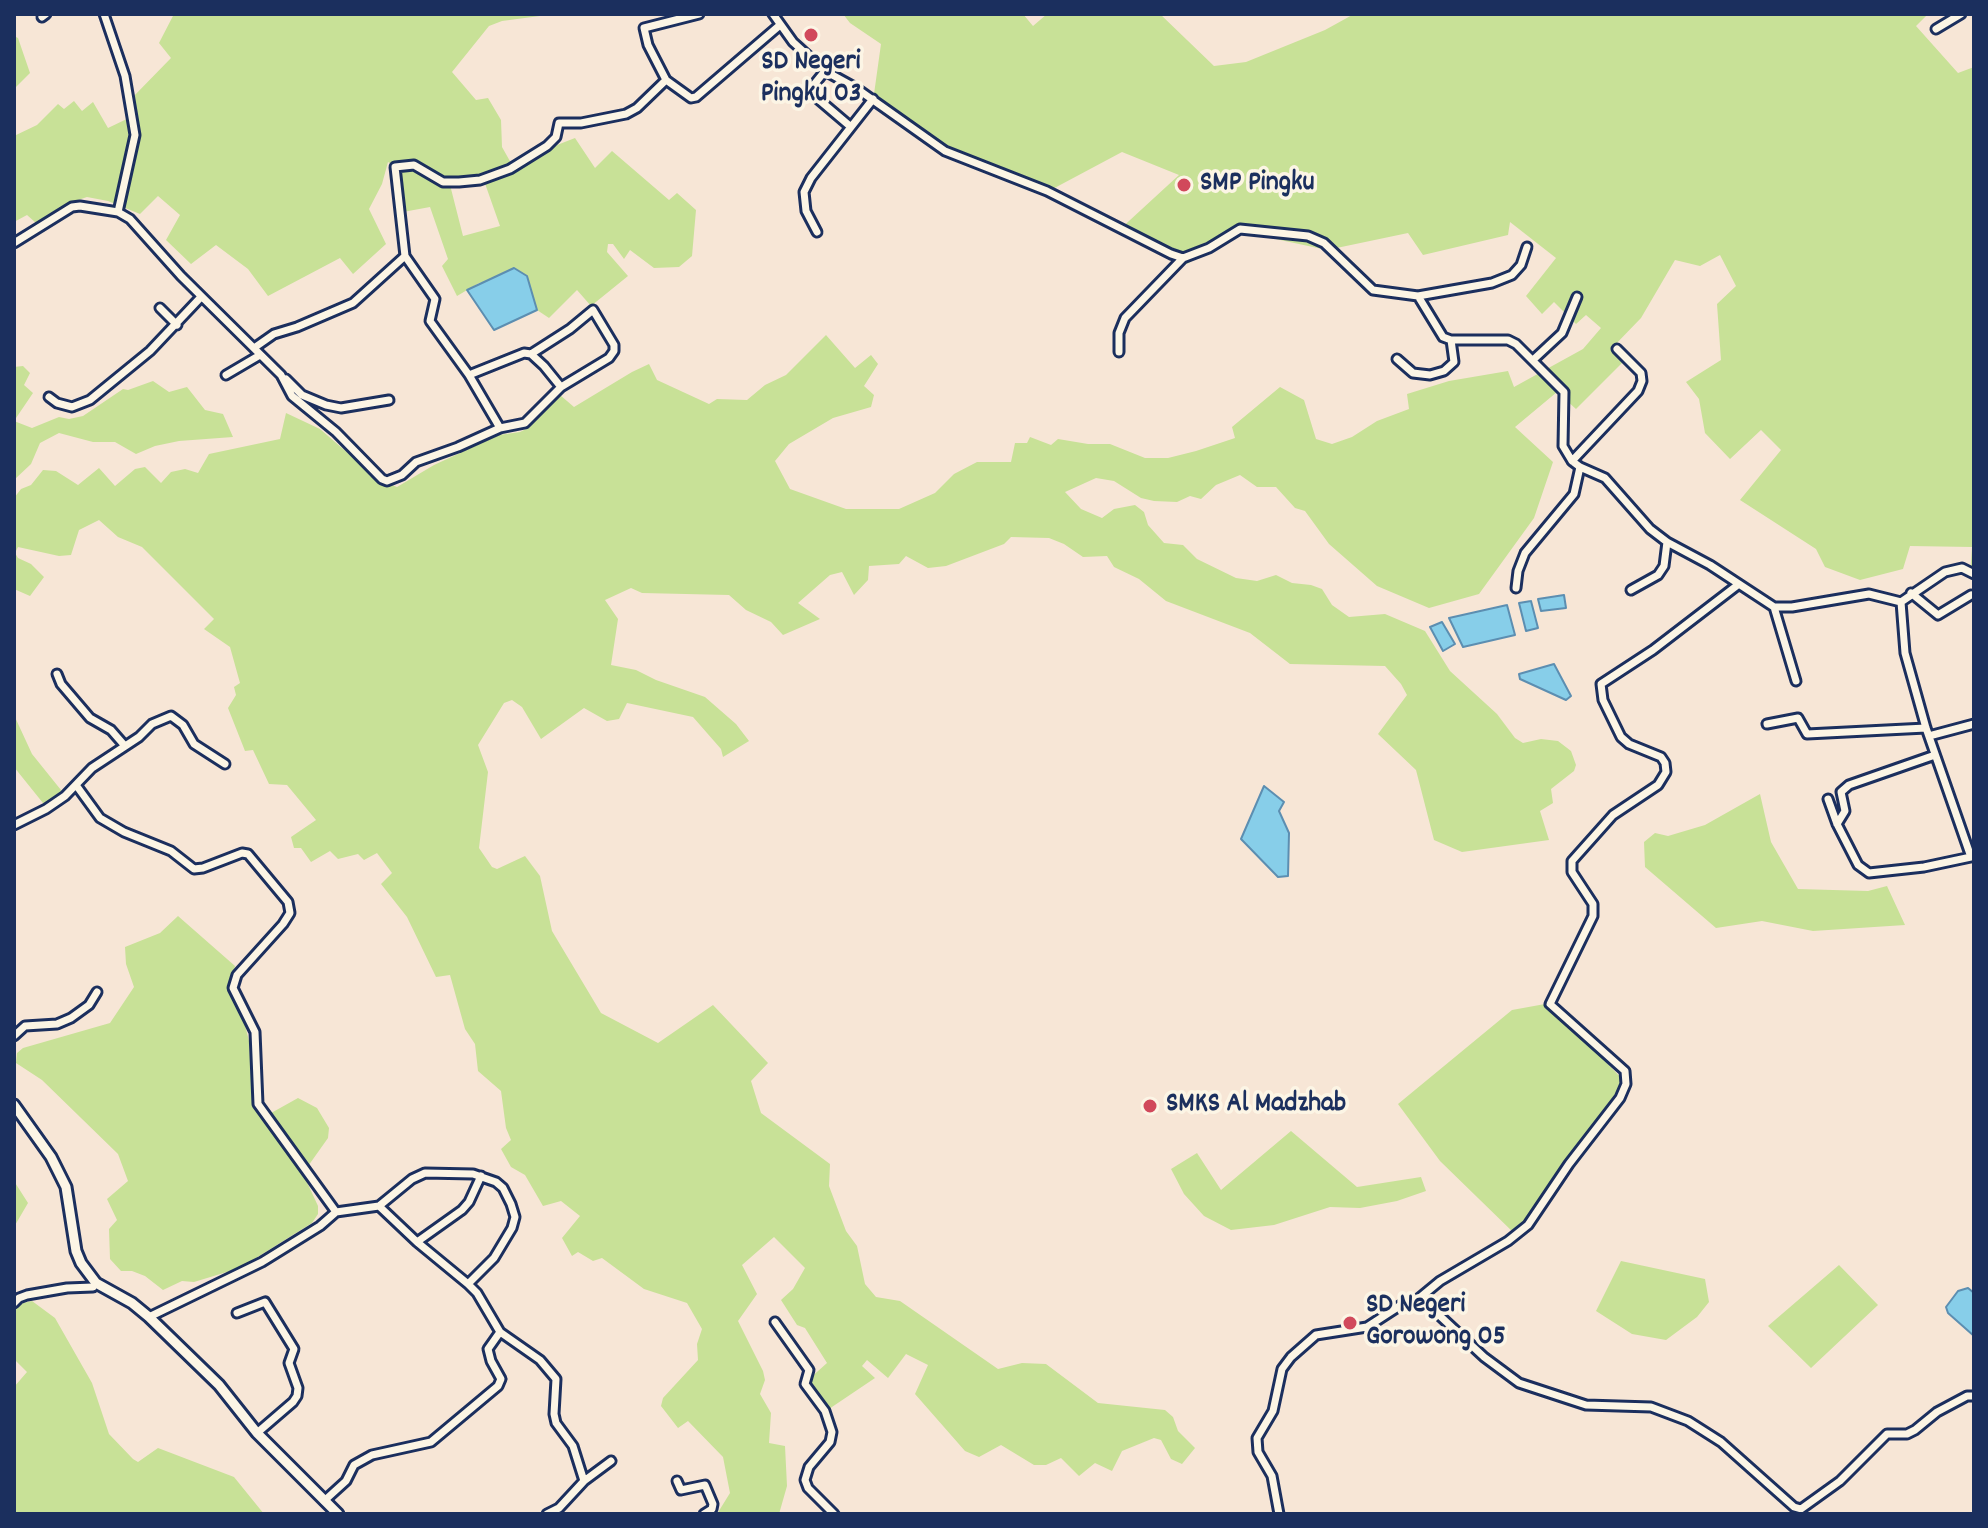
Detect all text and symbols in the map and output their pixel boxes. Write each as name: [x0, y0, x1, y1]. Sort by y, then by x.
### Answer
marker: SD Negeri Pingku 03: [802, 26, 820, 44]
place label: SD Negeri Pingku 03: [761, 47, 861, 113]
place label: SMP Pingku: [1200, 168, 1314, 202]
marker: SMP Pingku: [1175, 176, 1193, 194]
place label: SMKS Al Madzhab: [1166, 1089, 1346, 1123]
marker: SMKS Al Madzhab: [1141, 1097, 1159, 1115]
place label: SD Negeri Gorowong 05: [1366, 1290, 1506, 1356]
marker: SD Negeri Gorowong 05: [1341, 1314, 1359, 1332]

